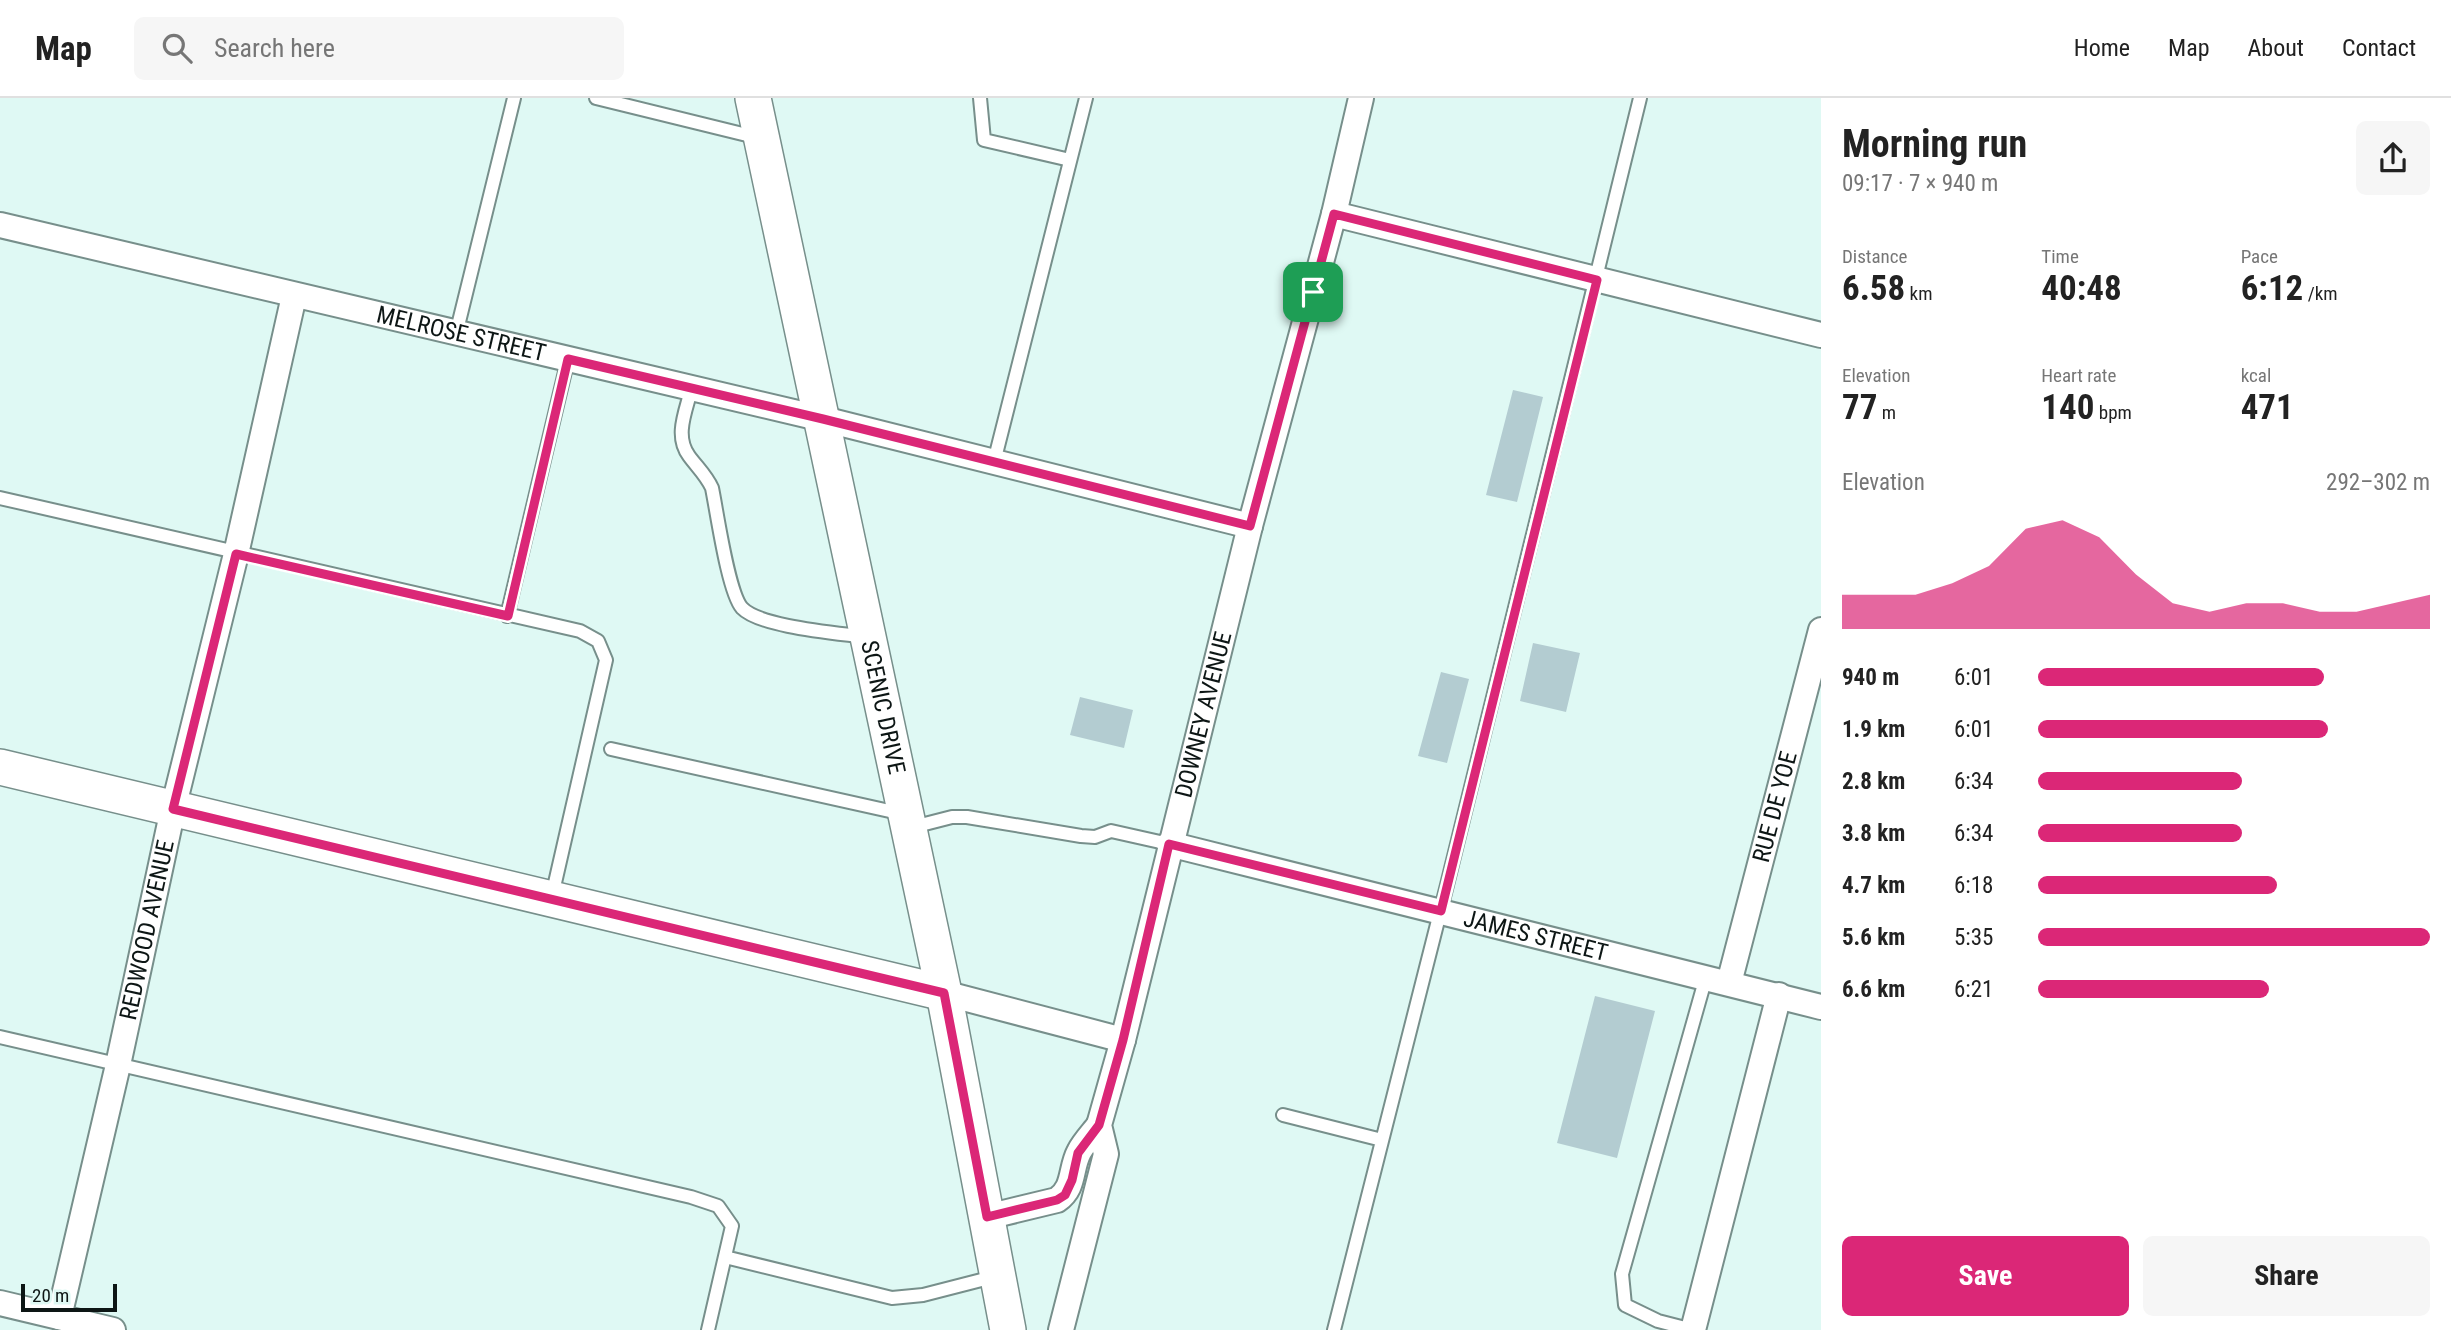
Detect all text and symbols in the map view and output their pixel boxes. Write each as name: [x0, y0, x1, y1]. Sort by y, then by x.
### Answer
search box: [134, 17, 624, 80]
text: Map: [35, 29, 92, 68]
icon: search: [158, 29, 196, 67]
text: Search here: [214, 33, 335, 63]
text: Home: [2074, 34, 2130, 62]
text: Map: [2168, 34, 2210, 62]
text: About: [2248, 34, 2304, 62]
text: Contact: [2342, 34, 2416, 62]
button: share: [2356, 121, 2430, 195]
text: Morning run: [1842, 122, 2027, 166]
text: 09:17 · 7 × 940 m: [1842, 170, 1998, 197]
text: Distance: [1842, 245, 1907, 268]
text: Time: [2041, 245, 2079, 268]
text: Pace: [2241, 245, 2278, 268]
pin: [1283, 262, 1343, 322]
text: 6.58: [1842, 268, 1905, 309]
text: 40:48: [2041, 268, 2122, 309]
text: 6:12: [2241, 268, 2303, 309]
icon: arrive: [1294, 273, 1332, 311]
text: km: [1905, 282, 1932, 305]
text: /km: [2303, 282, 2338, 305]
street label: MELROSE STREET: [374, 300, 549, 367]
text: Elevation: [1842, 364, 1910, 387]
text: Heart rate: [2041, 364, 2116, 387]
text: kcal: [2241, 364, 2271, 387]
text: 77: [1842, 387, 1877, 428]
text: 140: [2041, 387, 2094, 428]
text: 471: [2241, 387, 2294, 428]
text: m: [1877, 401, 1896, 424]
text: bpm: [2094, 401, 2132, 424]
text: Elevation: [1842, 469, 1925, 496]
text: 292–302 m: [2326, 469, 2430, 496]
street label: DOWNEY AVENUE: [1169, 629, 1237, 800]
street label: SCENIC DRIVE: [855, 638, 911, 777]
text: 940 m: [1842, 664, 1899, 691]
text: 6:01: [1954, 664, 1993, 691]
text: 1.9 km: [1842, 716, 1905, 743]
text: 6:01: [1954, 716, 1993, 743]
street label: RUE DE YOE: [1747, 748, 1803, 865]
text: 2.8 km: [1842, 768, 1905, 795]
text: 6:34: [1954, 768, 1993, 795]
text: 3.8 km: [1842, 820, 1905, 847]
text: 6:34: [1954, 820, 1993, 847]
street label: REDWOOD AVENUE: [114, 837, 180, 1022]
text: 4.7 km: [1842, 872, 1905, 899]
text: 6:18: [1954, 872, 1993, 899]
street label: JAMES STREET: [1461, 904, 1611, 967]
text: 5.6 km: [1842, 924, 1905, 951]
text: 5:35: [1954, 924, 1993, 951]
text: 6.6 km: [1842, 976, 1905, 1003]
text: 6:21: [1954, 976, 1993, 1003]
button: Save: [1842, 1236, 2129, 1316]
button: Share: [2143, 1236, 2430, 1316]
scale bar: [21, 1281, 117, 1313]
text: 20 m: [32, 1284, 69, 1307]

